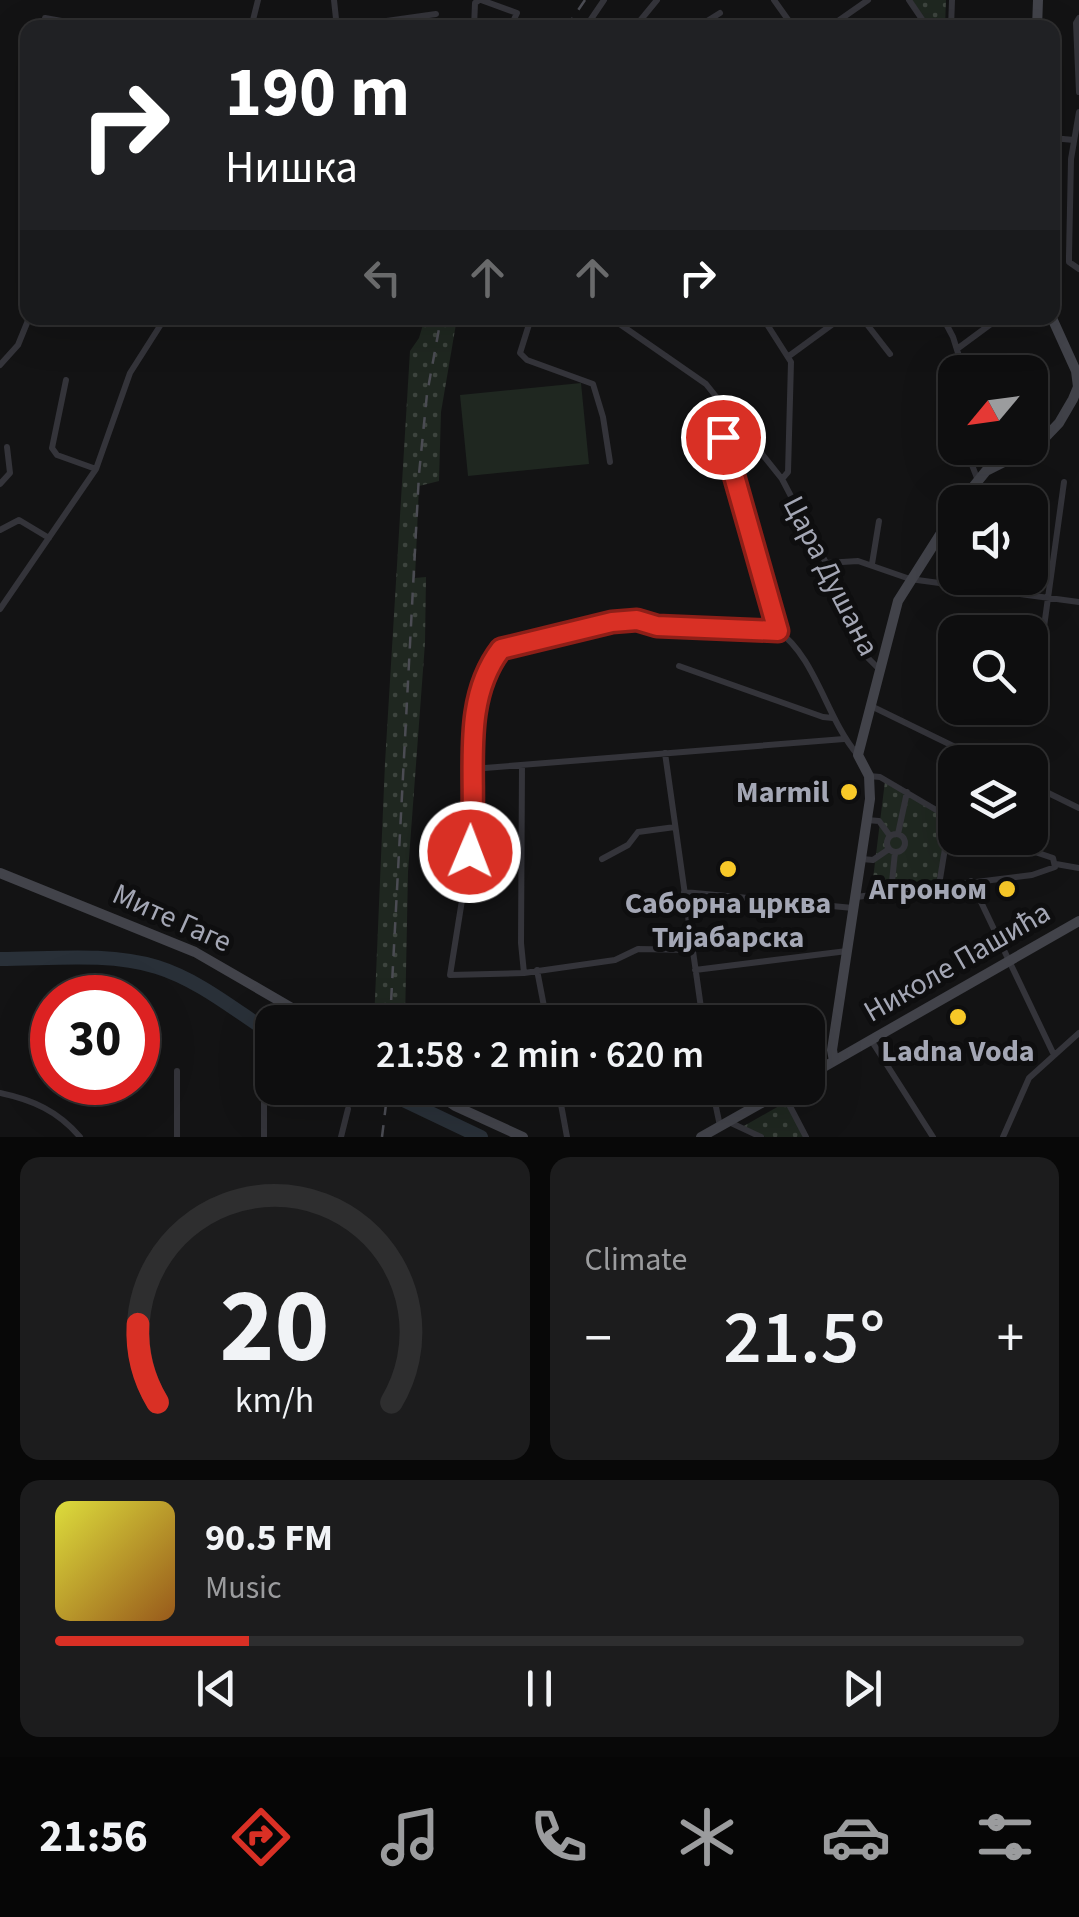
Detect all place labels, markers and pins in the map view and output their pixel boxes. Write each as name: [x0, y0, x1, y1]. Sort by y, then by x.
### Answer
pin: [681, 395, 766, 480]
place label: Marmil: [736, 771, 829, 814]
marker: Marmil: [838, 781, 860, 803]
marker: Саборна црква Тијабарска: [717, 858, 739, 880]
place label: Агроном: [868, 868, 987, 911]
marker: Агроном: [996, 878, 1018, 900]
place label: Саборна црква Тијабарска: [625, 882, 831, 959]
marker: Ladna Voda: [947, 1006, 969, 1028]
place label: Ladna Voda: [881, 1030, 1035, 1073]

